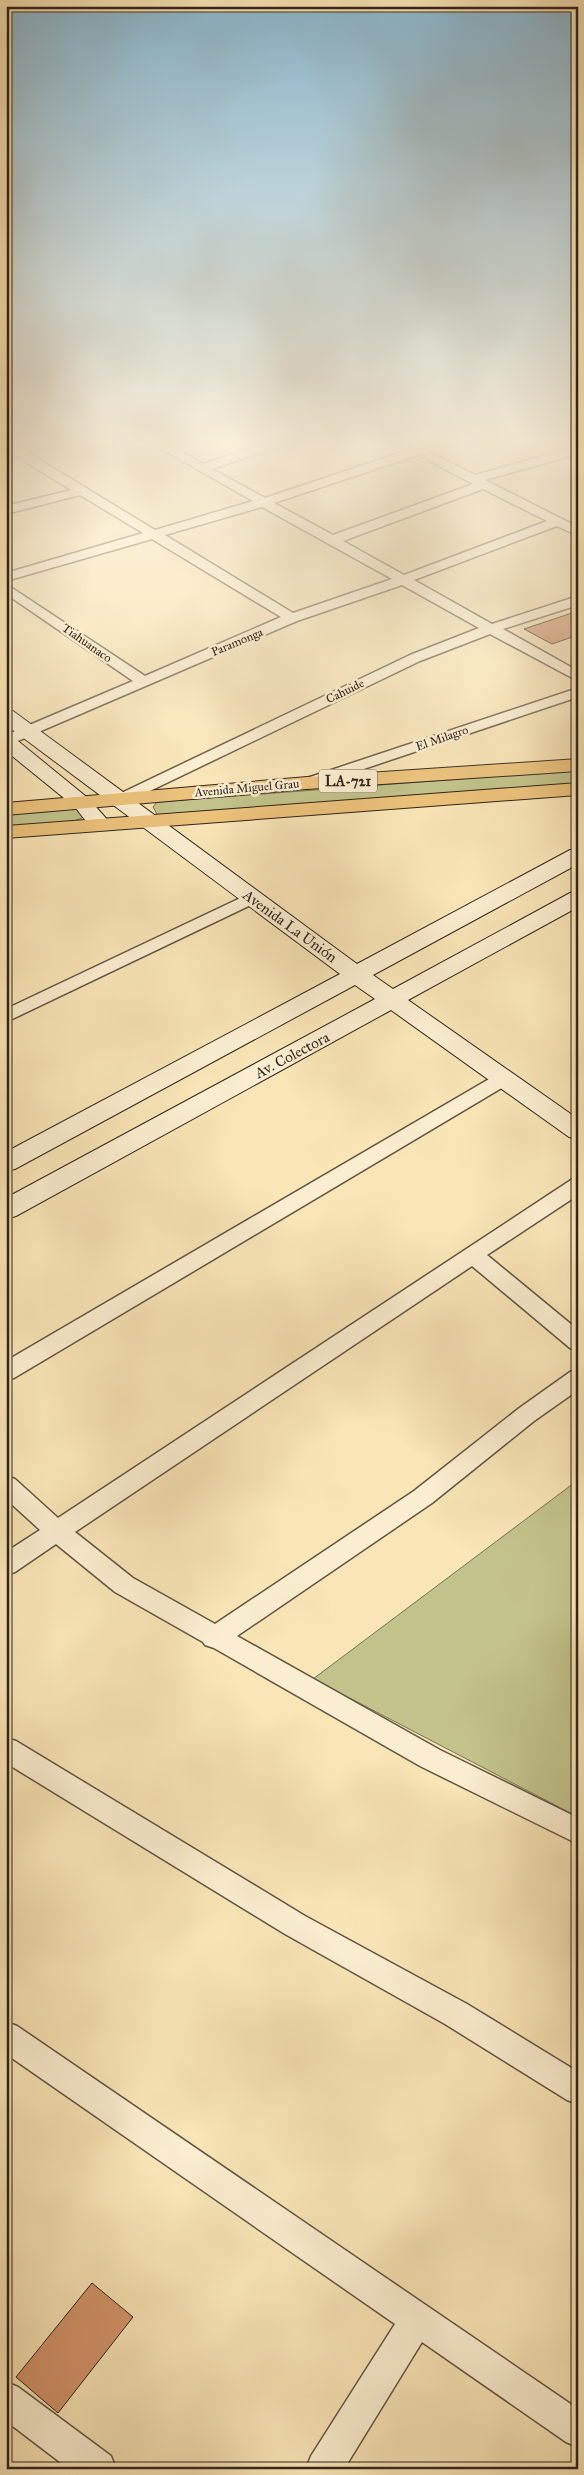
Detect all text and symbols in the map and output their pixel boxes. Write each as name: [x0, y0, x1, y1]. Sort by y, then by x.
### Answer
street label: Tiahuanaco: [59, 621, 115, 665]
street label: Paramonga: [209, 625, 266, 660]
street label: Cahuide: [324, 676, 366, 706]
street label: El Milagro: [414, 722, 470, 754]
road number: LA-721: [319, 769, 377, 792]
street label: Avenida Miguel Grau: [193, 776, 301, 801]
street label: Avenida La Unión: [239, 885, 341, 966]
street label: Av. Colectora: [251, 1028, 333, 1083]

